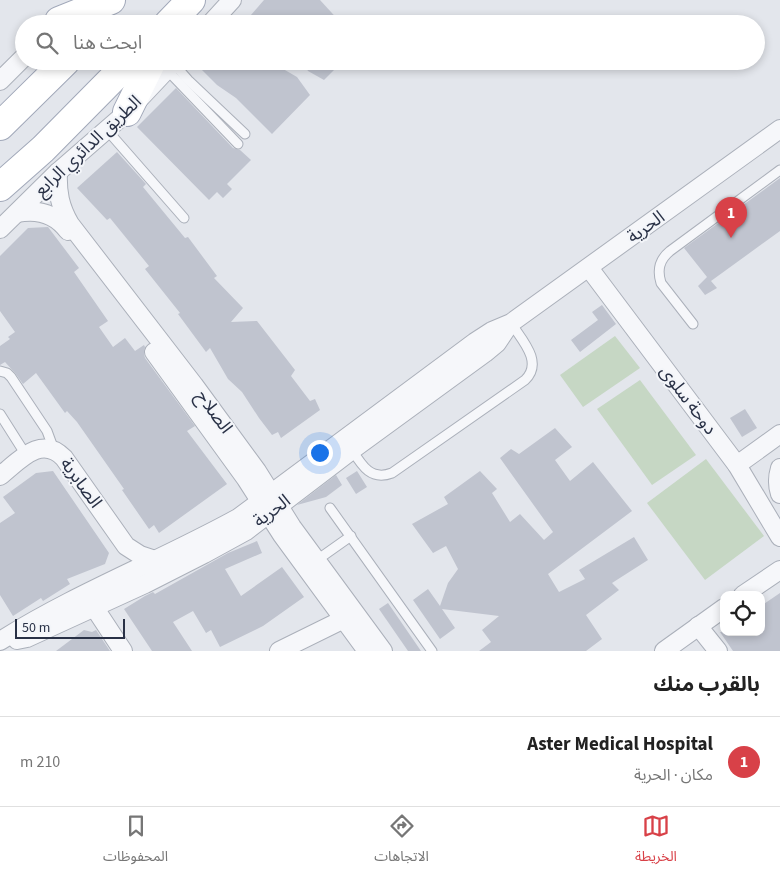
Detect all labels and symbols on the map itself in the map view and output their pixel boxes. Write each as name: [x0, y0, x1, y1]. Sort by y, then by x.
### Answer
street label: الطريق الدائري الرابع: [29, 90, 148, 203]
pin: 1: [715, 197, 747, 238]
street label: الحرية: [622, 205, 670, 249]
street label: دوحة سلوى: [654, 360, 722, 440]
street label: الصلاح: [190, 385, 238, 439]
your location: [307, 440, 333, 466]
street label: الصابرية: [54, 453, 108, 513]
street label: الحرية: [248, 489, 296, 533]
scale bar: [15, 616, 125, 639]

